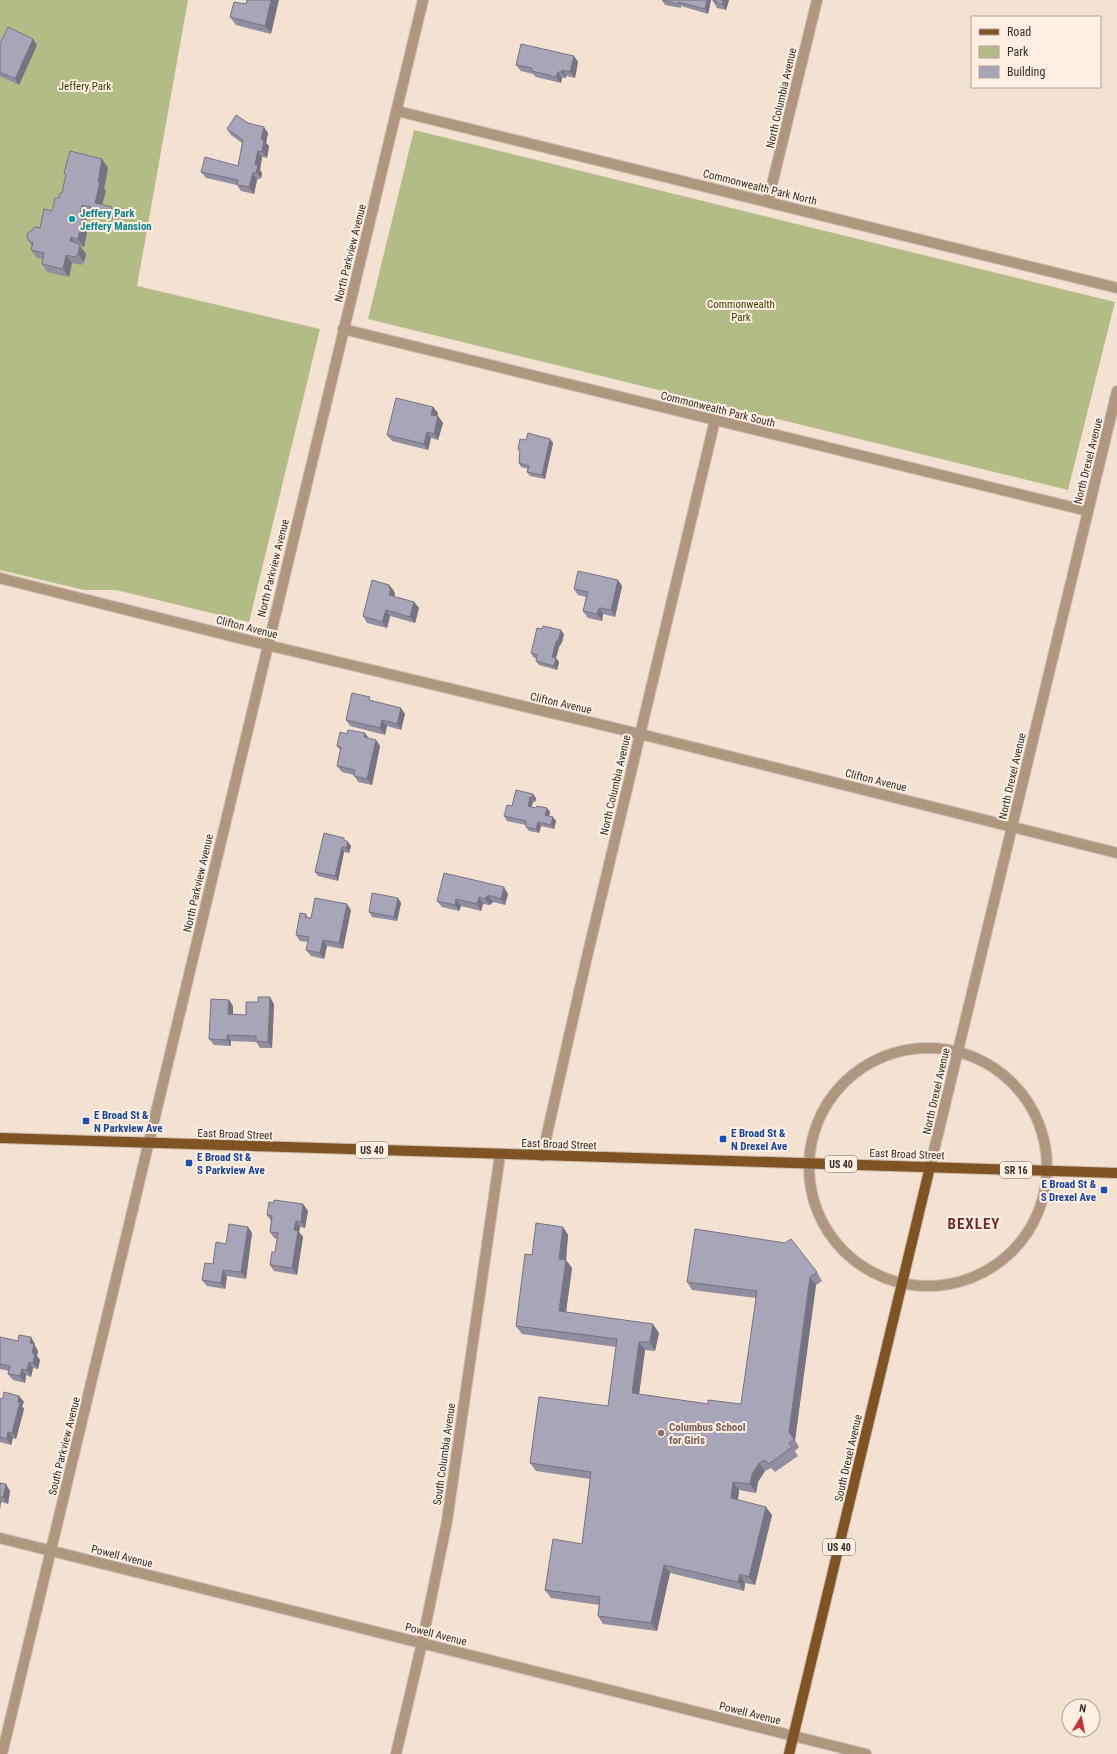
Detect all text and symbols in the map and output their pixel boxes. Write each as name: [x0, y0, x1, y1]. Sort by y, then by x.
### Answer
legend: [971, 16, 1101, 88]
text: Road: [1007, 25, 1031, 39]
text: Park: [1007, 45, 1029, 59]
street label: North Columbia Avenue: [764, 47, 799, 149]
text: Building: [1007, 65, 1045, 79]
park label: Jeffery Park: [59, 80, 111, 93]
street label: Commonwealth Park North: [702, 167, 818, 208]
street label: North Parkview Avenue: [332, 203, 369, 303]
place label: Jeffery Park Jeffery Mansion: [80, 207, 152, 233]
marker: Jeffery Park Jeffery Mansion: [67, 214, 77, 224]
park label: Commonwealth Park: [707, 298, 775, 324]
street label: Commonwealth Park South: [659, 389, 777, 430]
street label: North Drexel Avenue: [1071, 417, 1105, 506]
street label: North Parkview Avenue: [255, 518, 292, 618]
street label: Clifton Avenue: [215, 614, 279, 641]
street label: Clifton Avenue: [529, 690, 593, 717]
street label: North Drexel Avenue: [996, 732, 1029, 821]
street label: North Columbia Avenue: [598, 734, 633, 836]
street label: Clifton Avenue: [844, 767, 908, 794]
street label: North Parkview Avenue: [181, 833, 216, 933]
street label: North Drexel Avenue: [920, 1047, 953, 1136]
place label: E Broad St & N Parkview Ave: [94, 1109, 162, 1135]
marker: E Broad St & N Parkview Ave: [81, 1116, 91, 1126]
street label: East Broad Street: [197, 1127, 273, 1142]
place label: E Broad St & N Drexel Ave: [731, 1127, 787, 1153]
marker: E Broad St & N Drexel Ave: [718, 1134, 728, 1144]
street label: East Broad Street: [521, 1137, 597, 1152]
road number: US 40: [356, 1142, 388, 1158]
street label: East Broad Street: [869, 1147, 945, 1162]
place label: E Broad St & S Parkview Ave: [197, 1151, 265, 1177]
road number: US 40: [825, 1156, 857, 1172]
marker: E Broad St & S Parkview Ave: [184, 1158, 194, 1168]
road number: SR 16: [1000, 1162, 1032, 1178]
place label: E Broad St & S Drexel Ave: [1041, 1178, 1097, 1204]
marker: E Broad St & S Drexel Ave: [1099, 1185, 1109, 1195]
district label: BEXLEY: [948, 1215, 1000, 1233]
street label: South Parkview Avenue: [46, 1396, 83, 1497]
street label: South Columbia Avenue: [431, 1402, 458, 1506]
street label: South Drexel Avenue: [832, 1413, 865, 1503]
place label: Columbus School for Girls: [669, 1421, 746, 1447]
marker: Columbus School for Girls: [656, 1428, 666, 1438]
road number: US 40: [823, 1539, 855, 1555]
street label: Powell Avenue: [90, 1543, 154, 1570]
street label: Powell Avenue: [404, 1621, 468, 1648]
north arrow: [1061, 1698, 1101, 1738]
street label: Powell Avenue: [718, 1700, 782, 1727]
text: N: [1078, 1702, 1087, 1716]

